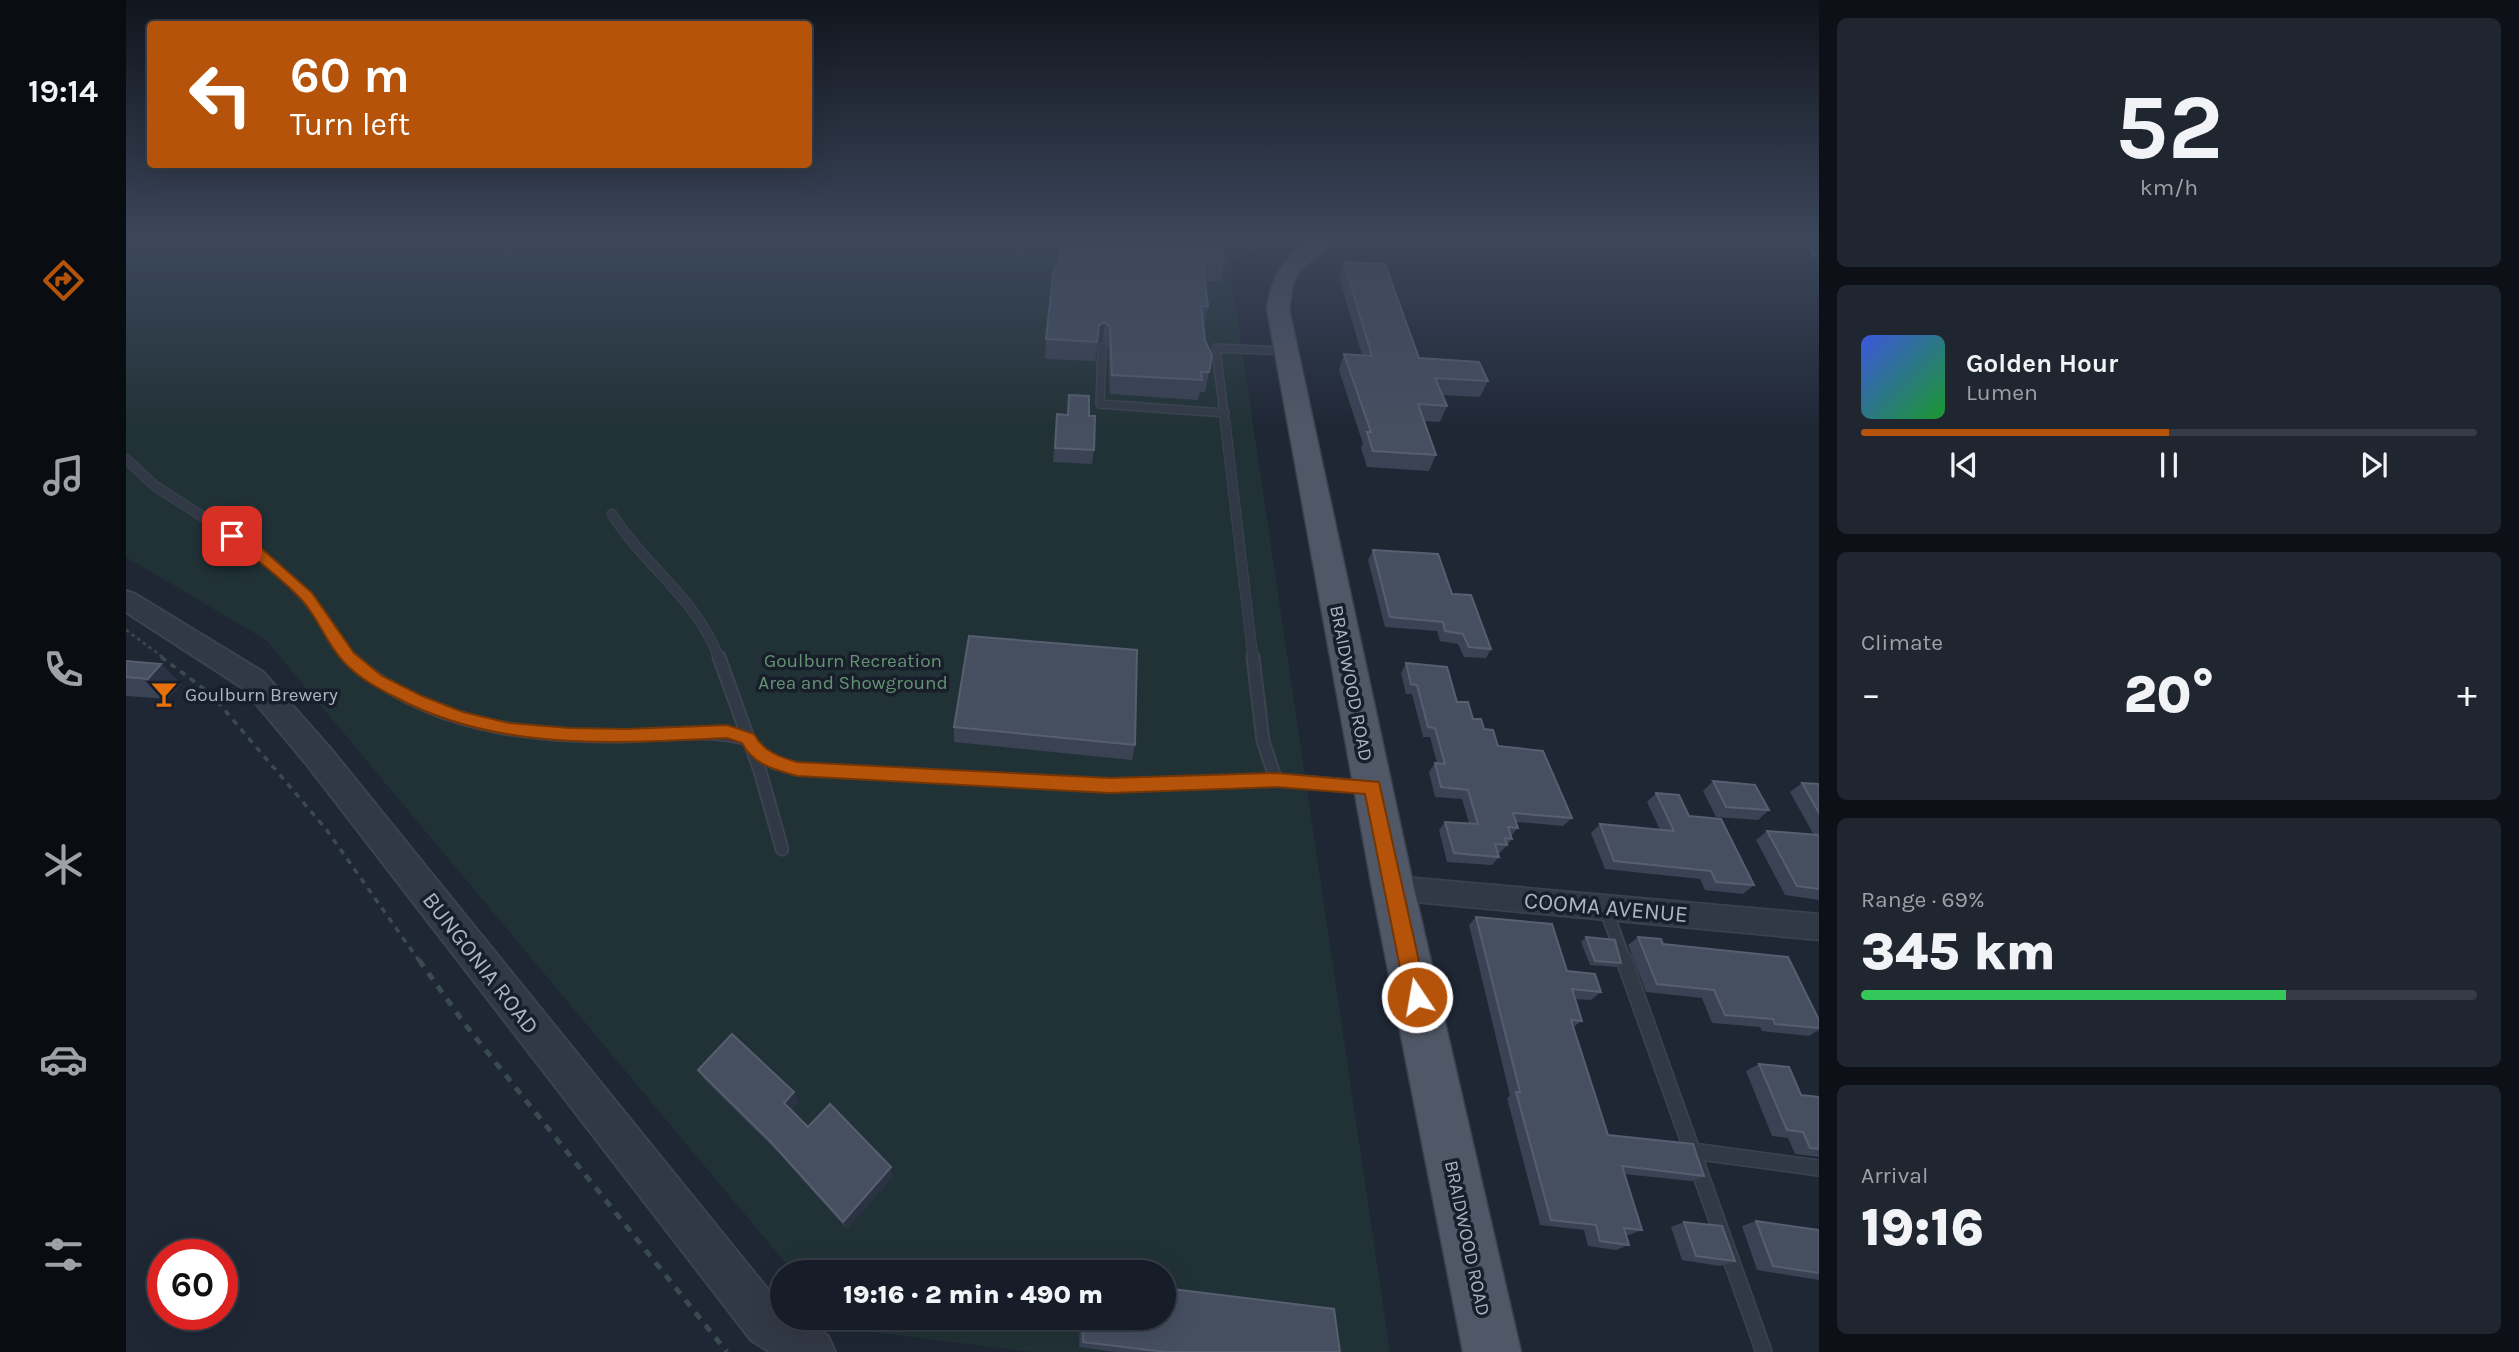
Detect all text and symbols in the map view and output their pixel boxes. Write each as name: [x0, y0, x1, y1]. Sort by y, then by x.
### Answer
text: 60 m: [290, 47, 410, 104]
icon: left: [175, 49, 266, 140]
text: 19:14: [28, 73, 98, 110]
text: 52: [2115, 75, 2223, 181]
text: Turn left: [290, 106, 410, 143]
text: km/h: [2140, 174, 2198, 201]
icon: directions: [39, 256, 88, 305]
text: Golden Hour: [1966, 348, 2118, 379]
text: Lumen: [1966, 379, 2038, 406]
icon: previous: [1945, 446, 1983, 484]
icon: pause: [2150, 446, 2188, 484]
icon: next: [2355, 446, 2393, 484]
icon: music: [39, 451, 88, 500]
pin: [202, 506, 262, 566]
icon: arrive: [213, 517, 251, 555]
street label: BRAIDWOOD ROAD: [1325, 603, 1377, 763]
text: Climate: [1861, 629, 1943, 656]
icon: phone: [39, 645, 88, 694]
park label: Goulburn Recreation Area and Showground: [758, 650, 948, 694]
text: 20°: [2124, 664, 2214, 725]
text: −: [1861, 672, 1881, 717]
text: +: [2457, 672, 2477, 717]
bar icon: Goulburn Brewery: [149, 679, 179, 709]
place label: Goulburn Brewery: [185, 684, 338, 706]
icon: climate: [39, 840, 88, 889]
text: Range · 69%: [1861, 886, 1985, 913]
street label: BUNGONIA ROAD: [417, 887, 544, 1040]
street label: COOMA AVENUE: [1523, 887, 1689, 928]
text: 345 km: [1861, 921, 2056, 982]
position arrow: [1380, 960, 1454, 1034]
icon: car: [39, 1035, 88, 1084]
street label: BRAIDWOOD ROAD: [1440, 1159, 1494, 1318]
text: Arrival: [1861, 1162, 1928, 1189]
text: 19:16: [1861, 1197, 1984, 1258]
icon: filters: [39, 1230, 88, 1279]
speed limit sign: 60: [147, 1239, 238, 1330]
text: 19:16 · 2 min · 490 m: [843, 1279, 1103, 1310]

